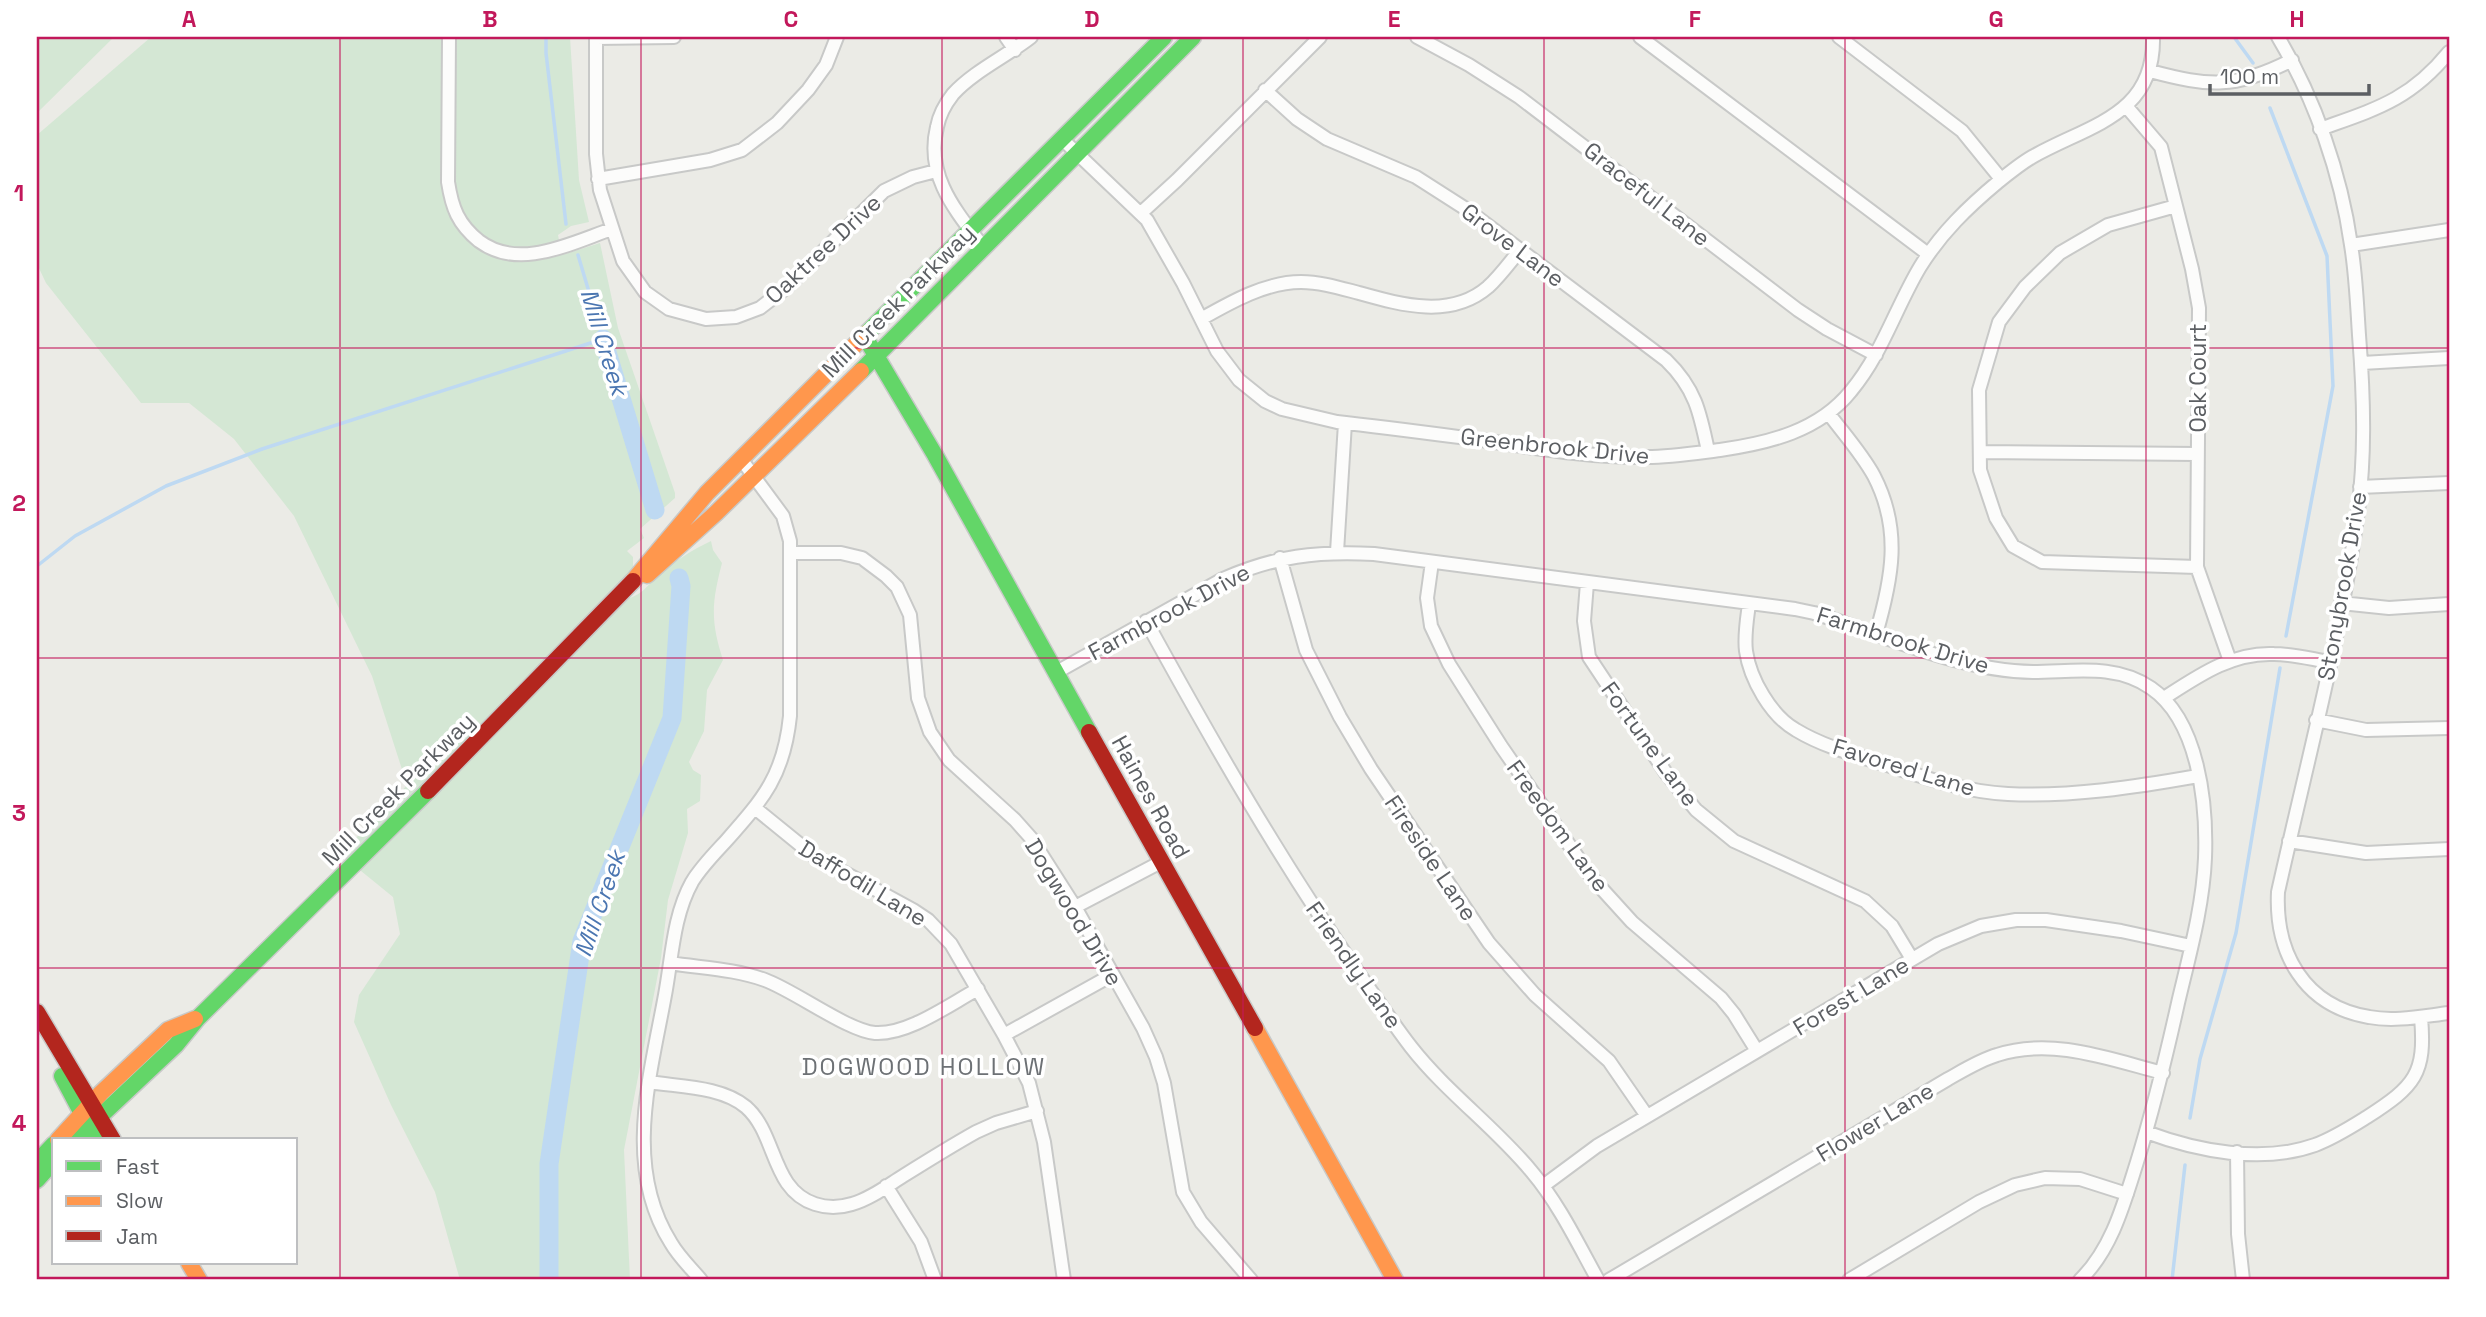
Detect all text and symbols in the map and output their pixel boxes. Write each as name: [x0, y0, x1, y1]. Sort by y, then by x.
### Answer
text: A: [182, 4, 197, 34]
text: B: [482, 4, 498, 34]
text: C: [784, 4, 798, 34]
text: D: [1084, 4, 1100, 34]
text: E: [1388, 4, 1400, 34]
text: F: [1689, 4, 1701, 34]
text: G: [1988, 4, 2004, 34]
text: H: [2289, 4, 2305, 34]
scale bar: [2210, 52, 2369, 96]
text: 100 m: [2220, 63, 2279, 90]
street label: Graceful Lane: [1578, 135, 1716, 253]
text: 1: [14, 178, 24, 208]
street label: Oaktree Drive: [759, 188, 887, 310]
street label: Grove Lane: [1455, 196, 1571, 294]
street label: Mill Creek Parkway: [815, 218, 981, 384]
water label: Mill Creek: [574, 285, 636, 402]
street label: Oak Court: [2183, 323, 2213, 433]
street label: Greenbrook Drive: [1459, 421, 1651, 471]
text: 2: [12, 488, 26, 518]
street label: Stonybrook Drive: [2311, 489, 2373, 683]
street label: Farmbrook Drive: [1083, 557, 1255, 667]
street label: Farmbrook Drive: [1813, 600, 1993, 680]
street label: Fortune Lane: [1595, 676, 1705, 812]
street label: Mill Creek Parkway: [315, 706, 481, 872]
street label: Haines Road: [1105, 730, 1197, 864]
street label: Favored Lane: [1829, 731, 1979, 803]
street label: Freedom Lane: [1500, 754, 1616, 898]
street label: Fireside Lane: [1378, 789, 1484, 927]
text: 3: [12, 798, 26, 828]
street label: Daffodil Lane: [793, 833, 933, 933]
street label: Dogwood Drive: [1018, 833, 1130, 991]
water label: Mill Creek: [567, 844, 633, 961]
street label: Friendly Lane: [1299, 896, 1409, 1034]
street label: Forest Lane: [1787, 950, 1915, 1042]
district label: DOGWOOD HOLLOW: [802, 1051, 1046, 1082]
street label: Flower Lane: [1811, 1075, 1939, 1169]
text: 4: [12, 1108, 27, 1138]
legend: [52, 1138, 298, 1264]
text: Fast: [116, 1153, 160, 1180]
text: Slow: [116, 1187, 164, 1214]
text: Jam: [116, 1223, 158, 1250]

